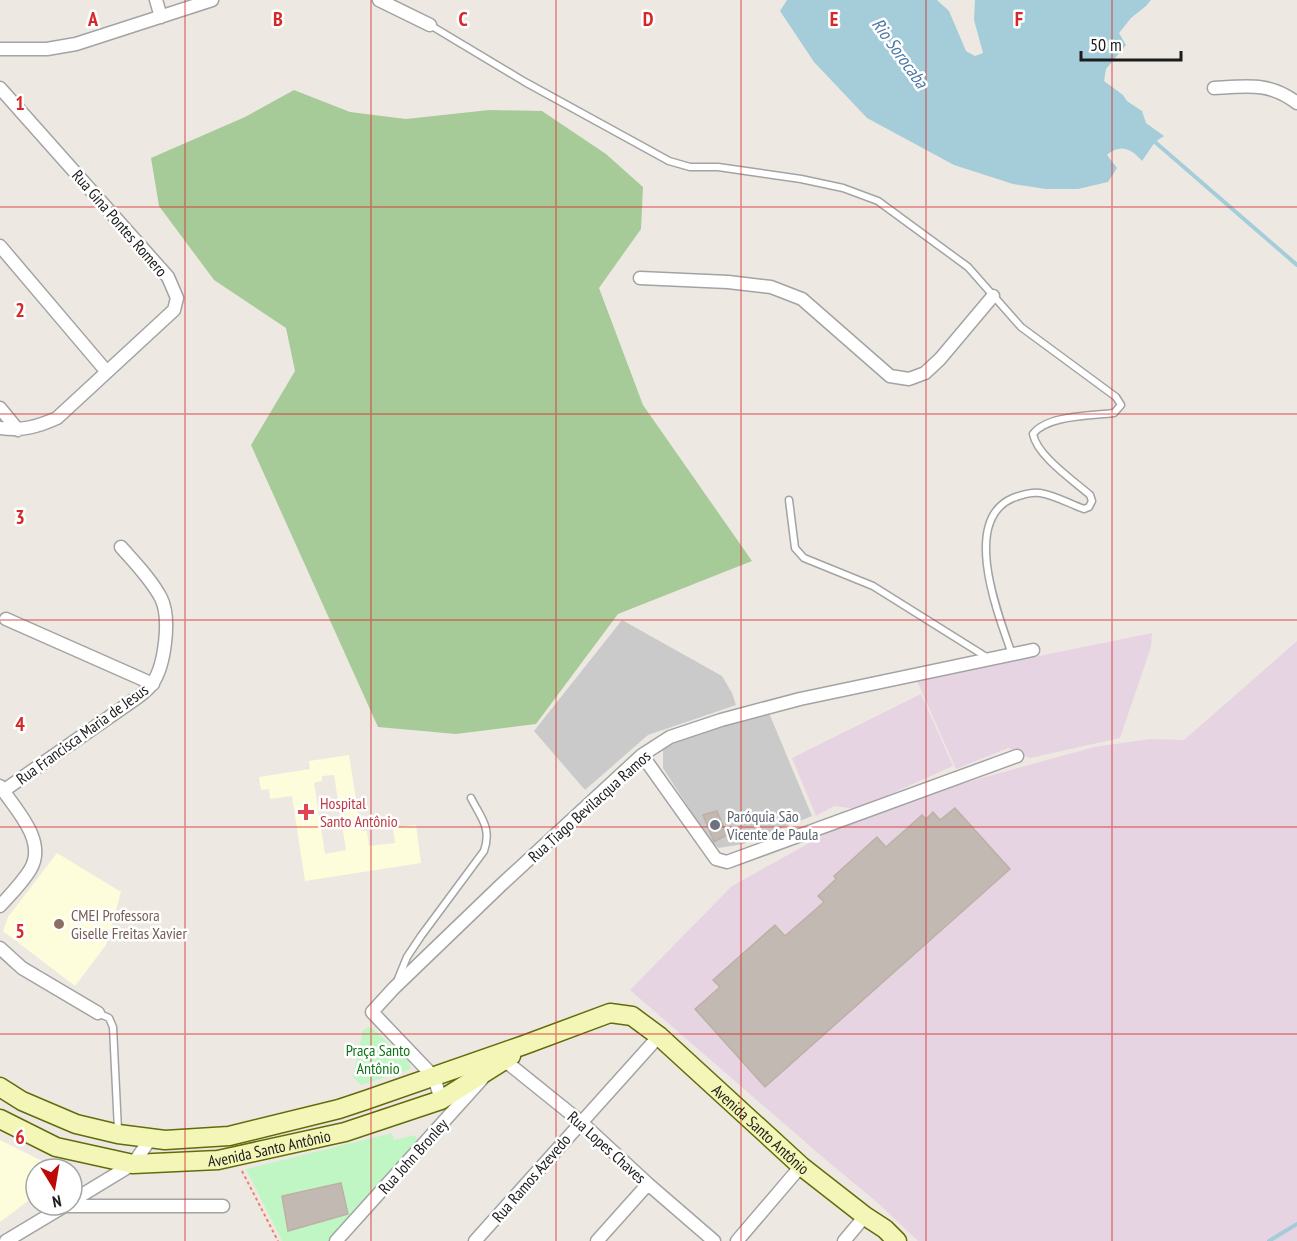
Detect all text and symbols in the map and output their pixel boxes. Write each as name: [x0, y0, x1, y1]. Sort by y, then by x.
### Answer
text: A: [87, 6, 99, 32]
text: B: [273, 6, 283, 32]
text: C: [458, 6, 468, 32]
text: D: [643, 6, 654, 32]
text: E: [830, 6, 838, 32]
text: F: [1015, 6, 1023, 32]
water label: Rio Sorocaba: [867, 13, 934, 93]
scale bar: [1081, 24, 1182, 62]
text: 50 m: [1090, 33, 1122, 56]
text: 1: [15, 90, 25, 116]
street label: Rua Gina Pontes Romero: [68, 165, 172, 281]
text: 2: [15, 297, 25, 323]
text: 3: [15, 504, 25, 530]
street label: Rua Francisca Maria de Jesus: [12, 679, 152, 789]
text: 4: [15, 711, 25, 737]
street label: Rua Tiago Bevilacqua Ramos: [524, 746, 654, 866]
place label: Hospital Santo Antônio: [320, 793, 398, 831]
marker: Hospital Santo Antônio: [297, 803, 315, 821]
place label: Paróquia São Vicente de Paula: [726, 806, 818, 844]
marker: Paróquia São Vicente de Paula: [708, 818, 722, 832]
place label: CMEI Professora Giselle Freitas Xavier: [71, 905, 187, 943]
marker: CMEI Professora Giselle Freitas Xavier: [52, 917, 66, 931]
text: 5: [15, 918, 25, 944]
park label: Praça Santo Antônio: [346, 1040, 410, 1078]
street label: Avenida Santo Antônio: [708, 1080, 813, 1179]
street label: Rua Lopes Chaves: [564, 1107, 650, 1187]
street label: Rua John Bronley: [374, 1114, 452, 1198]
text: 6: [15, 1124, 25, 1150]
street label: Avenida Santo Antônio: [208, 1125, 332, 1170]
street label: Rua Ramos Azevedo: [487, 1130, 575, 1226]
north arrow: [24, 1157, 84, 1217]
text: N: [51, 1191, 63, 1212]

